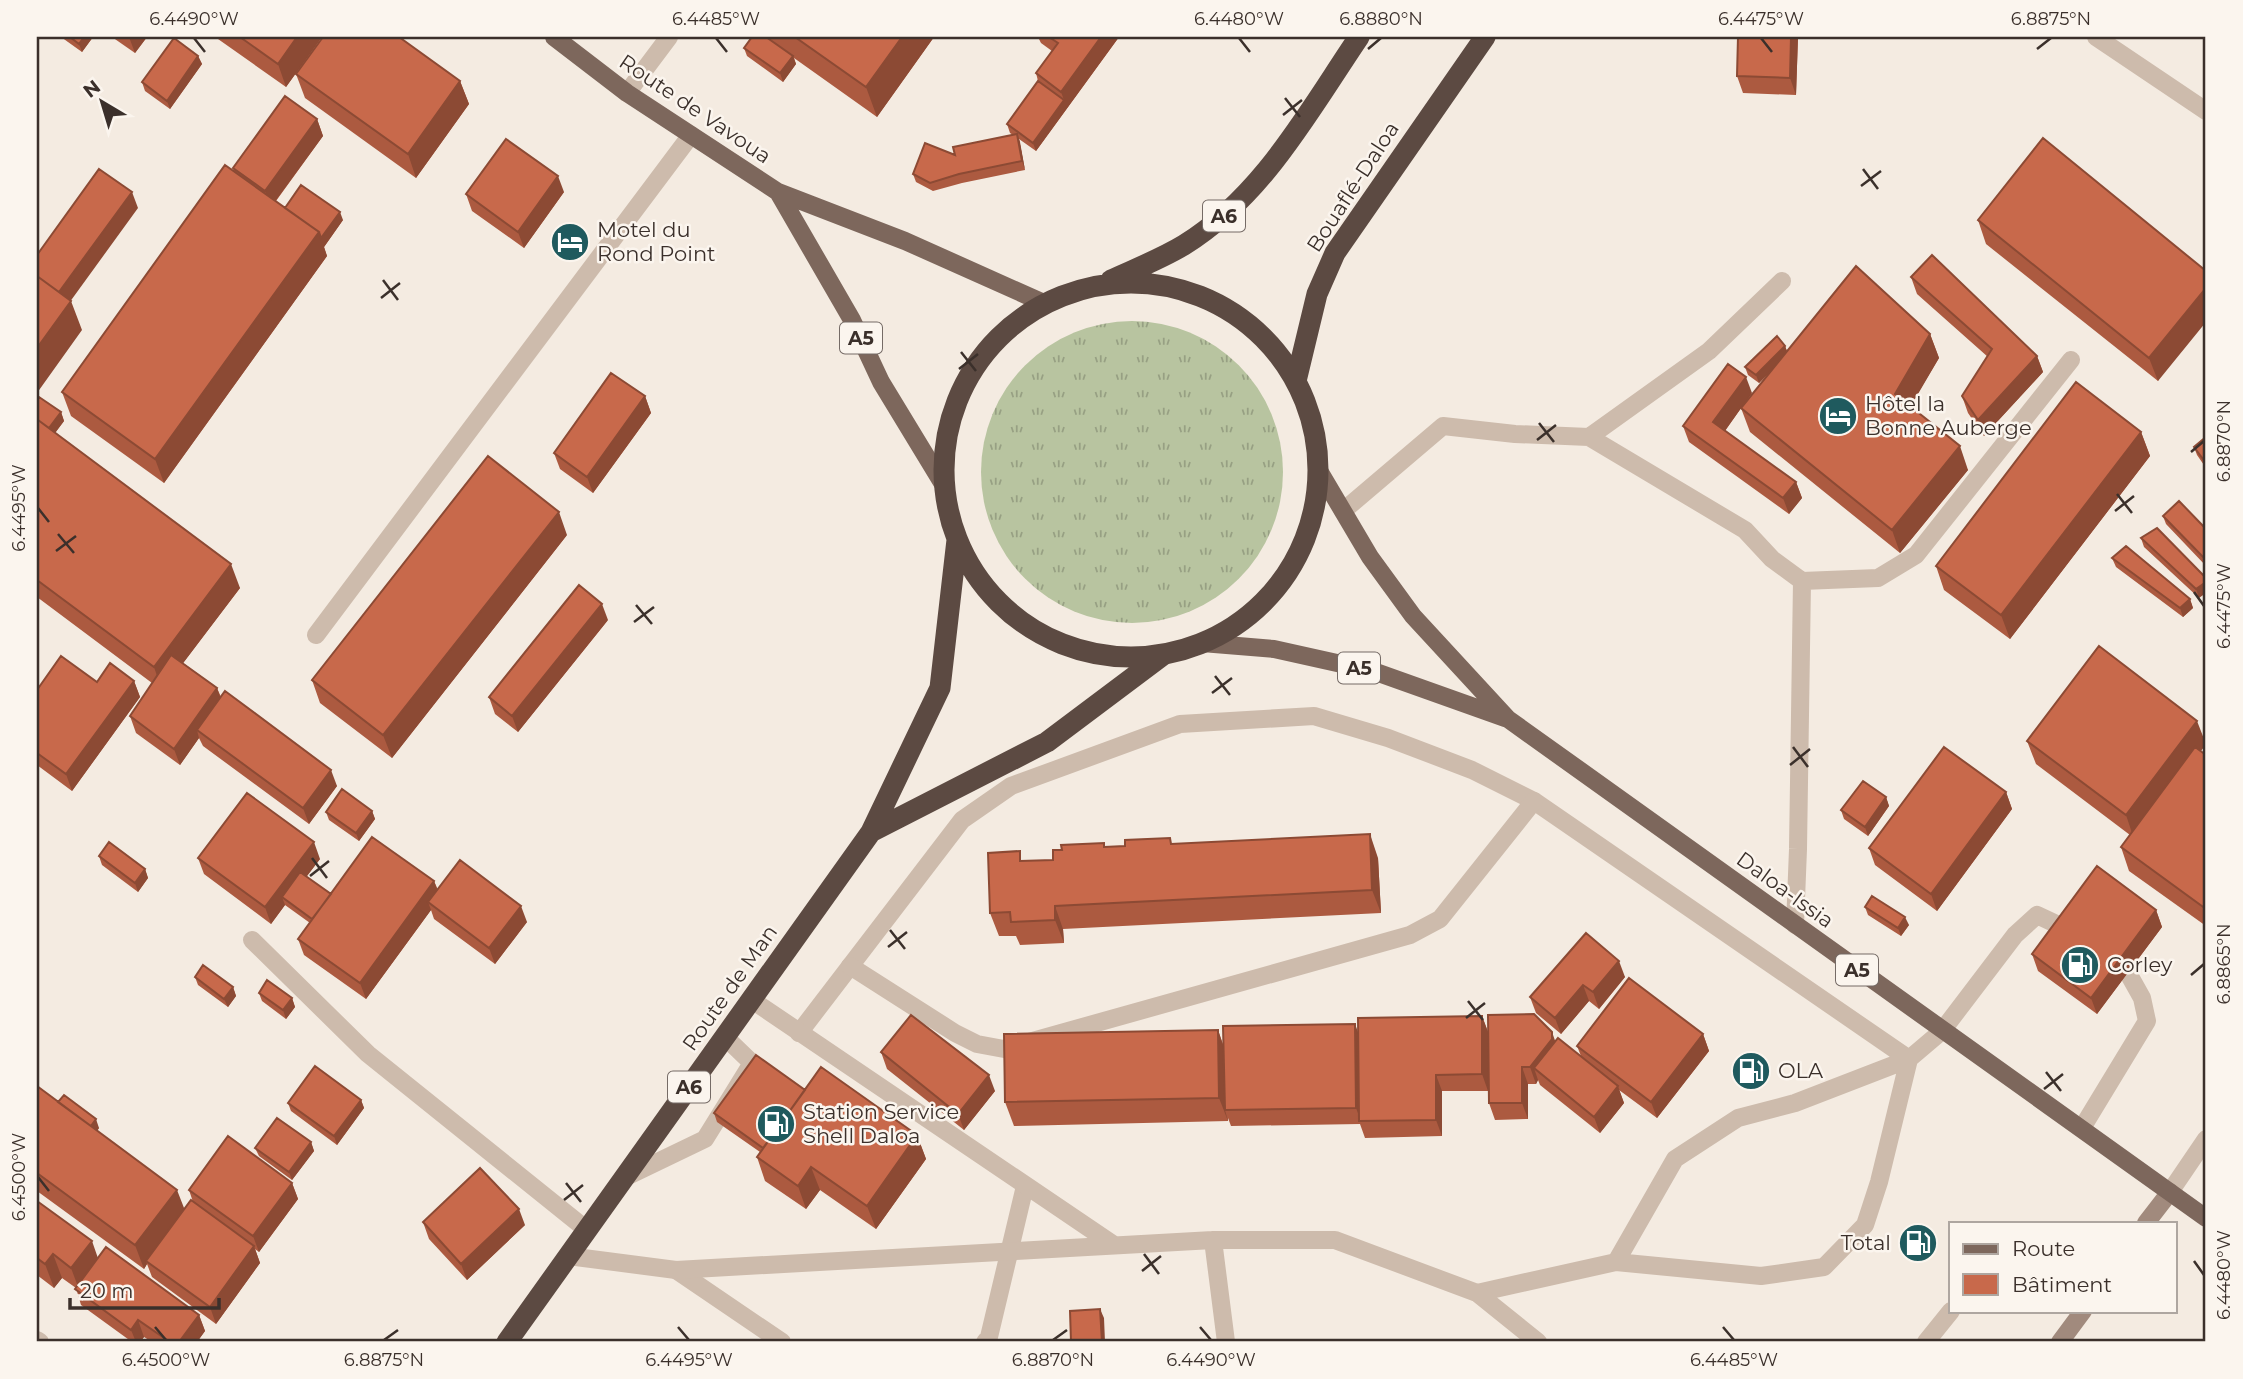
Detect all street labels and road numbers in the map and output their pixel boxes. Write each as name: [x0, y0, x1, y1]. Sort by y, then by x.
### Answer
street label: Route de Vavoua: [615, 49, 776, 169]
street label: Bouaflé-Daloa: [1301, 117, 1404, 256]
road number: A6: [1203, 200, 1245, 232]
road number: A5: [840, 322, 882, 354]
road number: A5: [1338, 652, 1380, 684]
street label: Daloa-Issia: [1732, 846, 1839, 933]
street label: Route de Man: [677, 920, 782, 1055]
road number: A5: [1836, 954, 1878, 986]
road number: A6: [668, 1072, 710, 1102]

